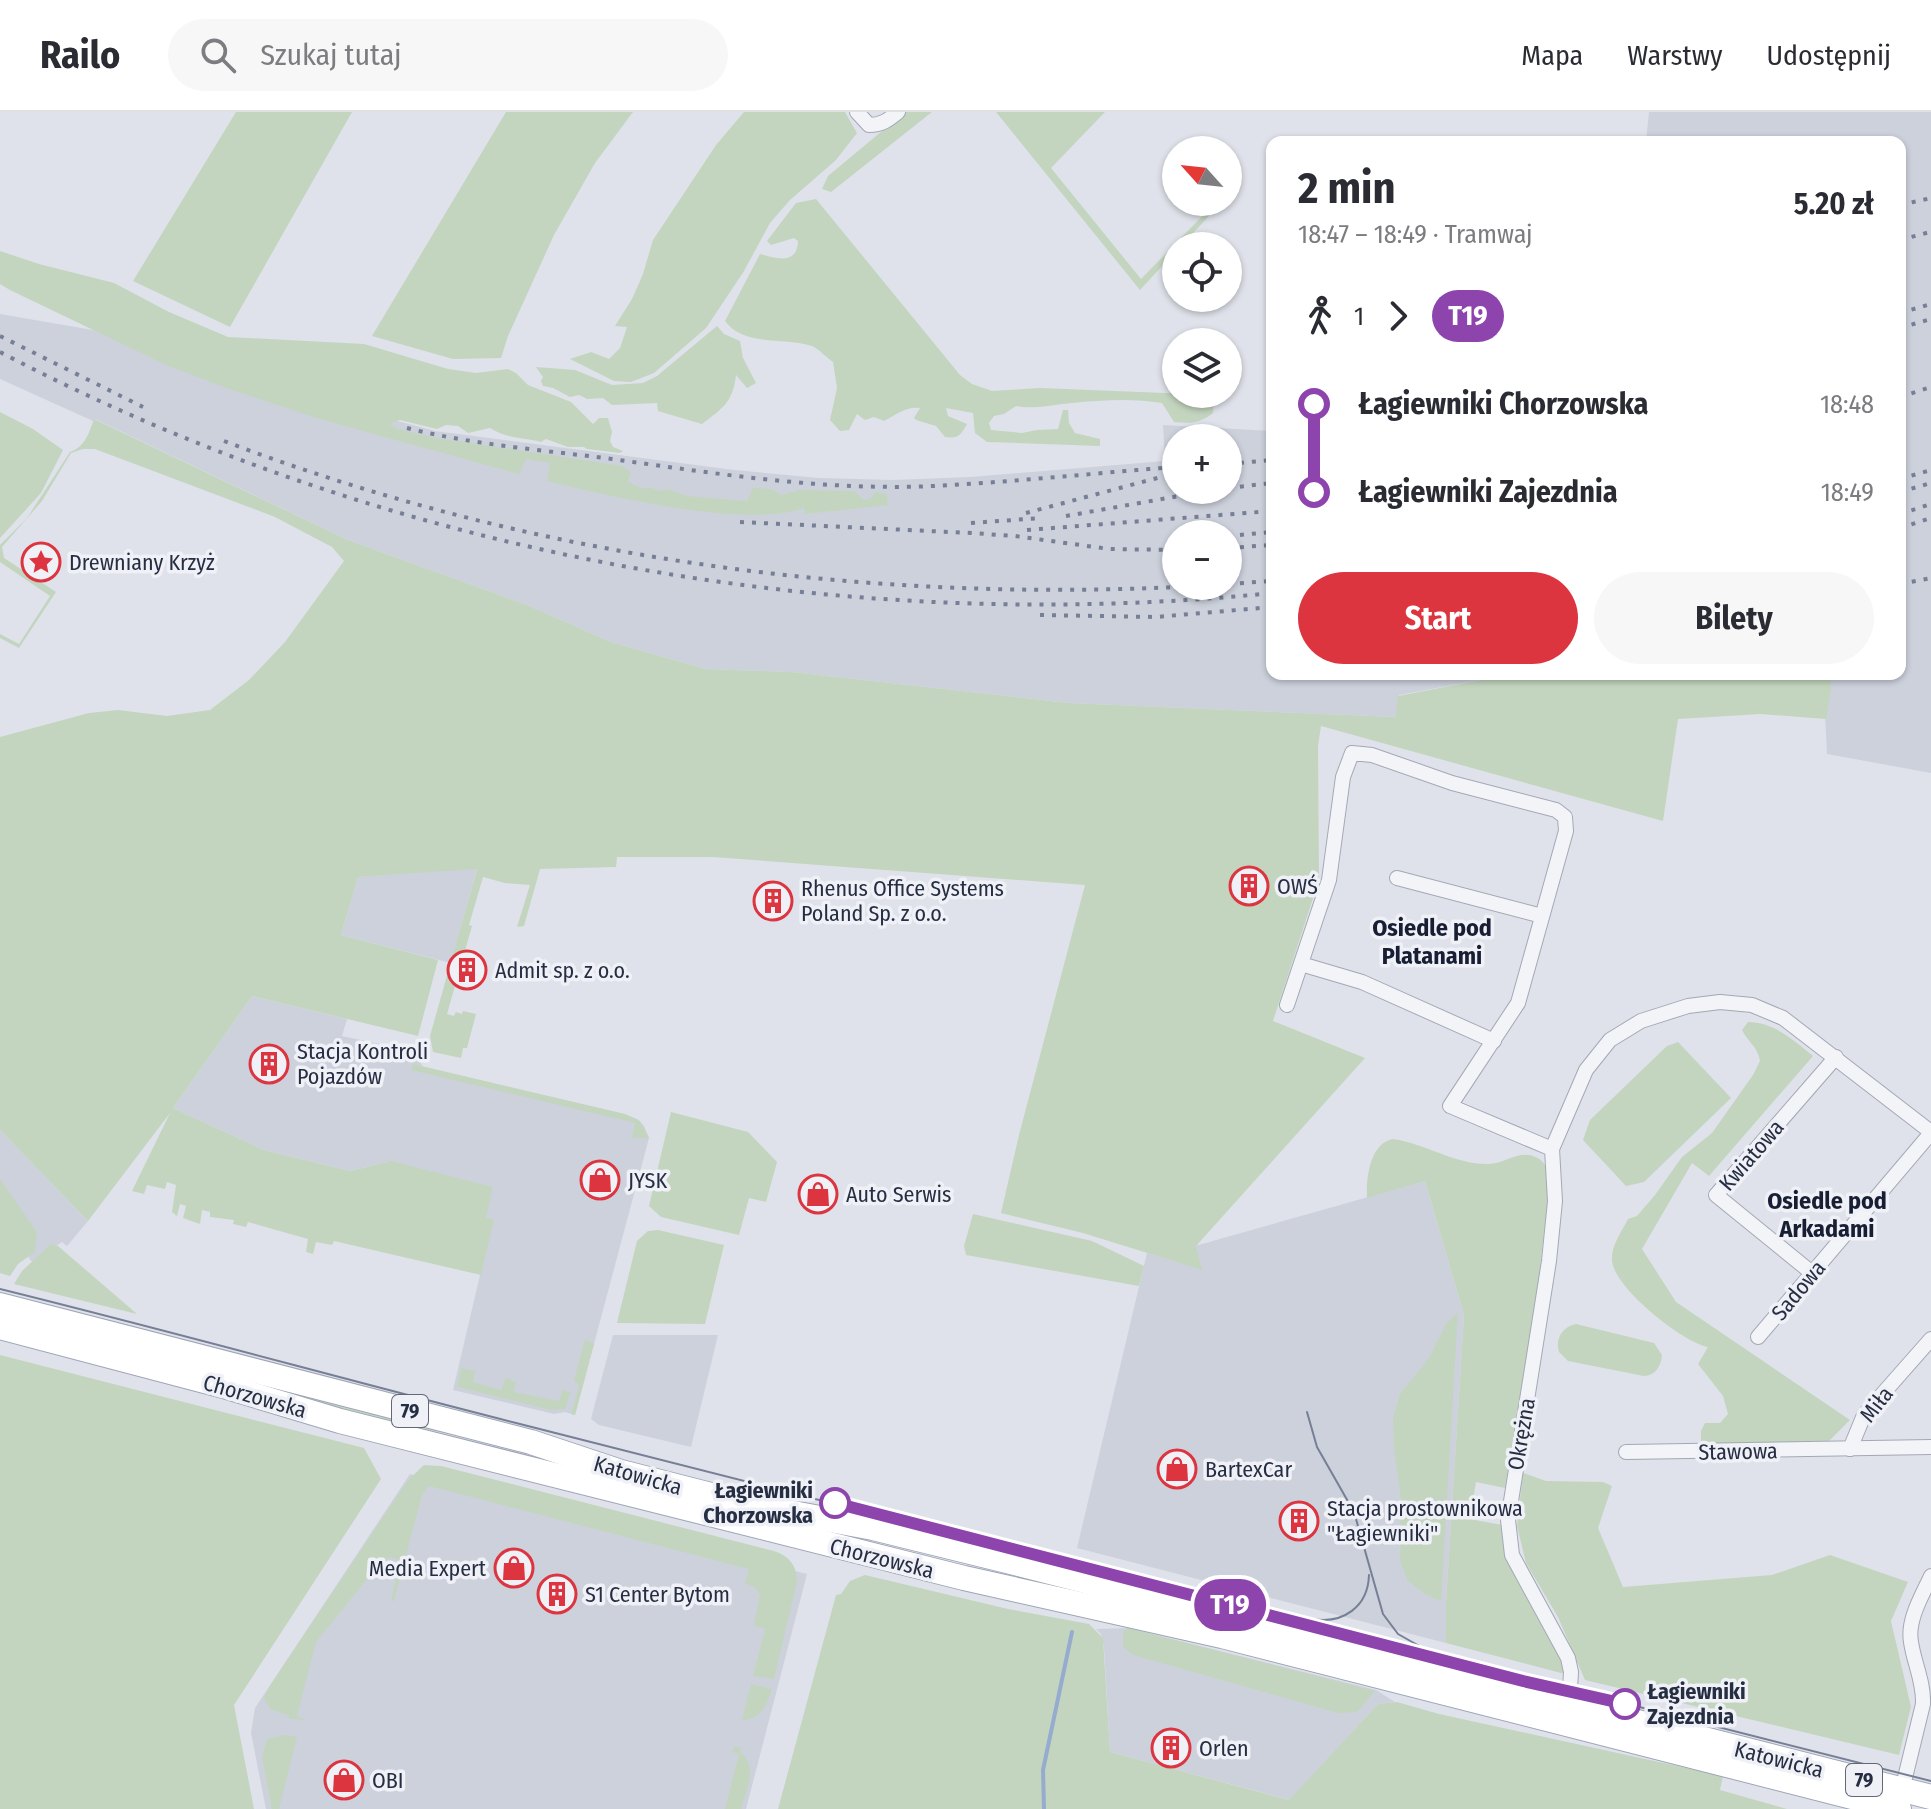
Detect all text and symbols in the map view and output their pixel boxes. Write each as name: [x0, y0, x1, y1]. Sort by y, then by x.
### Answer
search box: [168, 19, 728, 91]
text: Railo: [40, 32, 120, 78]
icon: search: [196, 33, 240, 77]
text: Szukaj tutaj: [260, 37, 402, 73]
text: Mapa: [1521, 39, 1583, 72]
text: Warstwy: [1627, 39, 1723, 72]
text: Udostępnij: [1767, 39, 1891, 72]
north arrow: [1162, 136, 1242, 216]
map controls: [1162, 136, 1242, 600]
text: 2 min: [1298, 162, 1396, 215]
text: 5.20 zł: [1794, 186, 1874, 222]
text: 18:47 – 18:49 · Tramwaj: [1298, 219, 1533, 250]
button: locate: [1162, 232, 1242, 312]
icon: walk: [1298, 294, 1342, 338]
icon: forward: [1376, 294, 1420, 338]
text: T19: [1448, 299, 1488, 332]
text: 1: [1354, 301, 1364, 332]
button: layers: [1162, 328, 1242, 408]
text: Łagiewniki Chorzowska: [1358, 386, 1649, 422]
text: 18:48: [1820, 389, 1874, 420]
button: +: [1162, 424, 1242, 504]
text: Łagiewniki Zajezdnia: [1358, 474, 1618, 510]
text: 18:49: [1821, 477, 1874, 508]
button: −: [1162, 520, 1242, 600]
place icon: Drewniany Krzyż: [20, 541, 62, 583]
place label: Drewniany Krzyż: [69, 549, 215, 576]
button: Start: [1298, 572, 1578, 664]
button: Bilety: [1594, 572, 1874, 664]
building icon: OWŚ: [1228, 865, 1270, 907]
place label: OWŚ: [1277, 873, 1318, 900]
place label: Rhenus Office Systems Poland Sp. z o.o.: [801, 875, 1004, 927]
building icon: Rhenus Office Systems Poland Sp. z o.o.: [752, 880, 794, 922]
district label: Osiedle pod Platanami: [1372, 914, 1492, 970]
building icon: Admit sp. z o.o.: [446, 949, 488, 991]
place label: Admit sp. z o.o.: [495, 957, 630, 984]
place label: Stacja Kontroli Pojazdów: [297, 1038, 428, 1090]
building icon: Stacja Kontroli Pojazdów: [248, 1043, 290, 1085]
street label: Kwiatowa: [1713, 1114, 1790, 1196]
shop icon: JYSK: [579, 1159, 621, 1201]
place label: JYSK: [628, 1167, 667, 1194]
shop icon: Auto Serwis: [797, 1173, 839, 1215]
place label: Auto Serwis: [846, 1181, 952, 1208]
district label: Osiedle pod Arkadami: [1767, 1187, 1887, 1243]
street label: Sadowa: [1766, 1255, 1831, 1326]
street label: Chorzowska: [200, 1369, 310, 1424]
street label: Miła: [1854, 1381, 1899, 1428]
road number: 79: [392, 1395, 428, 1427]
street label: Okrężna: [1502, 1396, 1541, 1472]
street label: Stawowa: [1698, 1437, 1778, 1466]
shop icon: BartexCar: [1156, 1448, 1198, 1490]
street label: Katowicka: [591, 1450, 685, 1501]
place label: BartexCar: [1205, 1456, 1292, 1483]
place label: Łagiewniki Chorzowska: [703, 1477, 813, 1529]
marker: Łagiewniki Chorzowska: [820, 1488, 850, 1518]
place label: Stacja prostownikowa "Łagiewniki": [1327, 1495, 1523, 1547]
building icon: Stacja prostownikowa "Łagiewniki": [1278, 1500, 1320, 1542]
street label: Chorzowska: [827, 1533, 937, 1584]
shop icon: Media Expert: [493, 1547, 535, 1589]
place label: Media Expert: [369, 1555, 487, 1582]
building icon: S1 Center Bytom: [536, 1573, 578, 1615]
line badge: T19: [1184, 1579, 1276, 1631]
place label: S1 Center Bytom: [585, 1581, 730, 1608]
text: T19: [1210, 1588, 1250, 1621]
place label: Łagiewniki Zajezdnia: [1647, 1678, 1746, 1730]
marker: Łagiewniki Zajezdnia: [1610, 1689, 1640, 1719]
building icon: Orlen: [1150, 1727, 1192, 1769]
place label: Orlen: [1199, 1735, 1249, 1762]
street label: Katowicka: [1732, 1735, 1826, 1784]
shop icon: OBI: [323, 1759, 365, 1801]
road number: 79: [1846, 1764, 1882, 1796]
place label: OBI: [372, 1767, 404, 1794]

